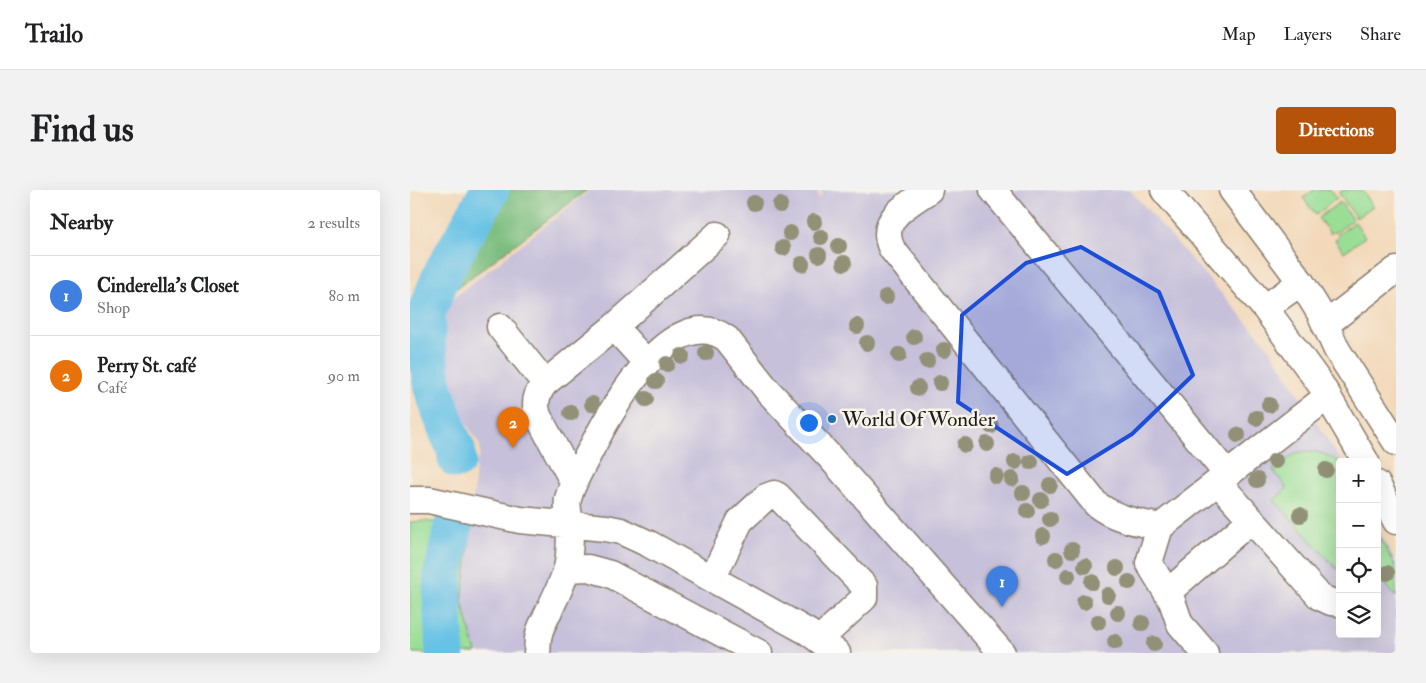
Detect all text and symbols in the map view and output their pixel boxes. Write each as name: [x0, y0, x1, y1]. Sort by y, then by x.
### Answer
text: Trailo: [25, 19, 83, 50]
text: Map: [1222, 23, 1256, 46]
text: Layers: [1284, 23, 1332, 46]
text: Share: [1360, 23, 1401, 46]
button: Directions: [1276, 107, 1396, 154]
text: Find us: [30, 108, 134, 152]
text: Nearby: [50, 209, 113, 236]
text: 2 results: [307, 213, 360, 233]
text: Cinderella’s Closet: [97, 274, 239, 298]
text: 1: [63, 286, 69, 306]
text: 80 m: [329, 286, 360, 306]
text: Shop: [97, 298, 130, 318]
text: Perry St. café: [97, 354, 196, 378]
text: 2: [62, 366, 70, 386]
text: 90 m: [328, 366, 360, 386]
text: Café: [97, 378, 127, 398]
place label: World Of Wonder: [841, 406, 995, 433]
pin: 2: [497, 407, 529, 448]
your location: [796, 410, 822, 436]
marker: World Of Wonder: [826, 413, 838, 425]
map controls: [1336, 458, 1381, 638]
button: +: [1336, 458, 1381, 503]
button: −: [1336, 503, 1381, 548]
button: locate: [1336, 548, 1381, 593]
pin: 1: [986, 566, 1018, 607]
button: layers: [1336, 593, 1381, 638]

